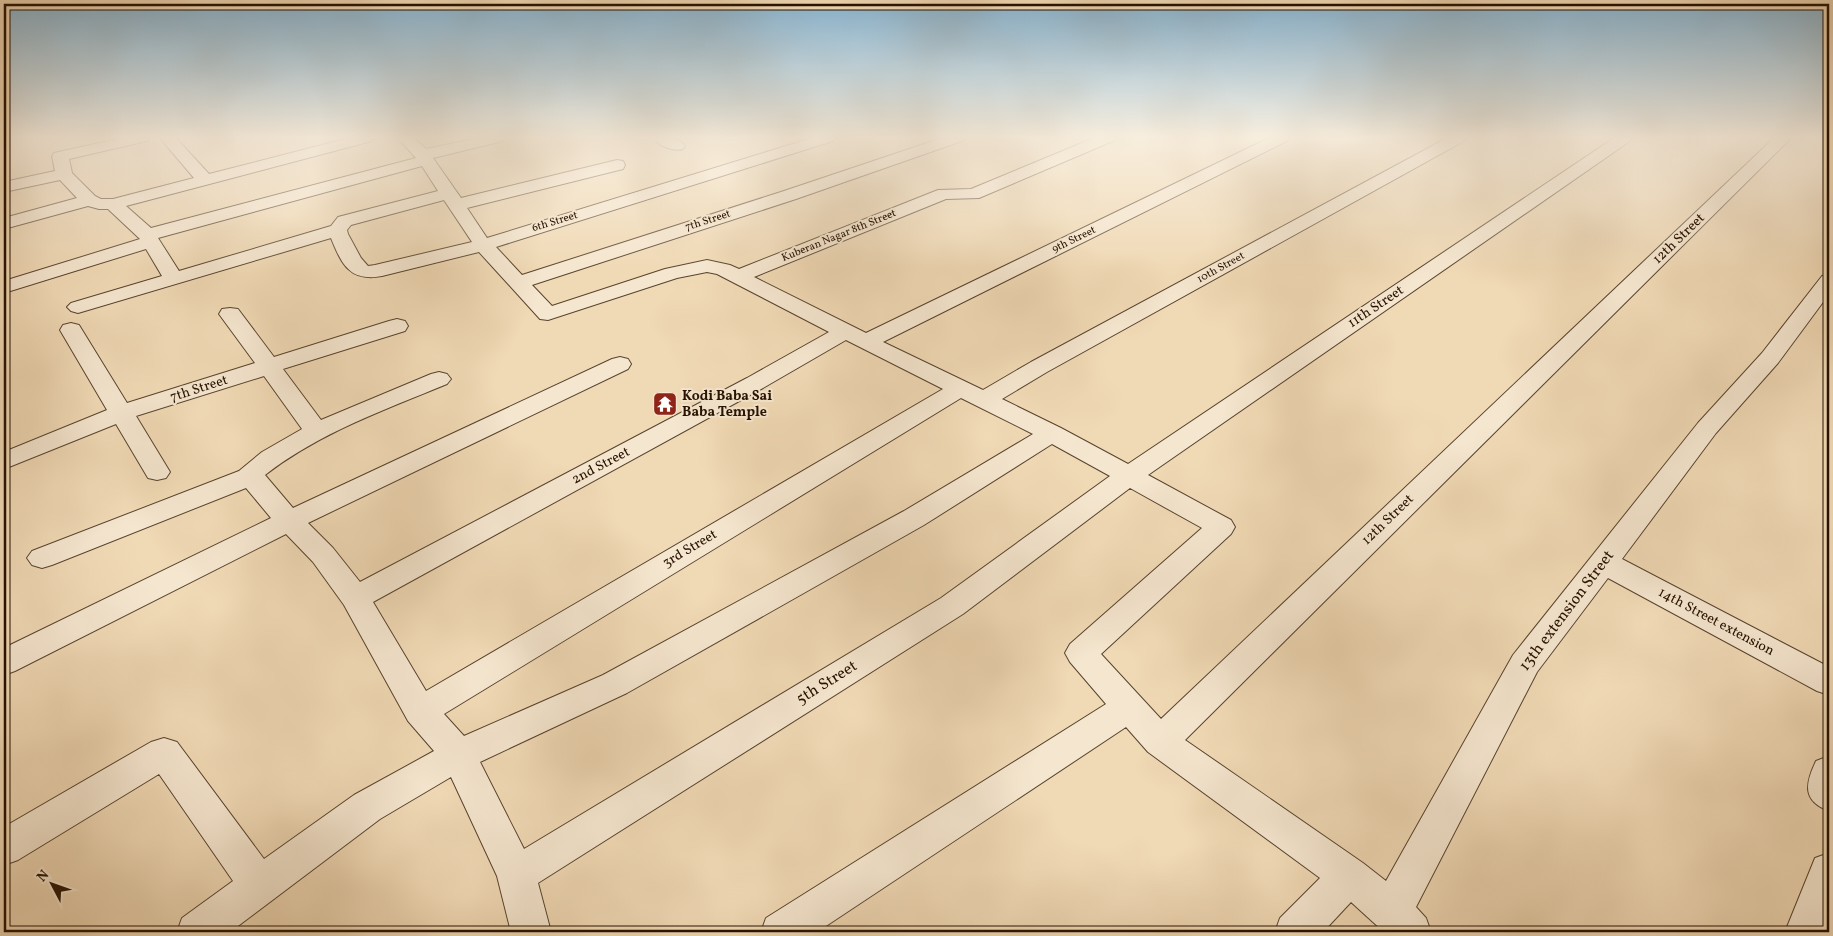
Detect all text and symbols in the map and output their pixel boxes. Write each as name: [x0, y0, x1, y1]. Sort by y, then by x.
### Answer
street label: Kuberan Nagar 8th Street: [779, 206, 899, 266]
street label: 7th Street: [683, 207, 733, 235]
street label: 6th Street: [530, 208, 580, 236]
street label: 12th Street: [1649, 209, 1709, 269]
street label: 9th Street: [1050, 223, 1099, 257]
street label: 10th Street: [1194, 249, 1248, 287]
street label: 11th Street: [1344, 281, 1408, 333]
street label: 7th Street: [168, 371, 230, 407]
place label: Kodi Baba Sai Baba Temple: [682, 387, 772, 422]
temple icon: Kodi Baba Sai Baba Temple: [652, 391, 678, 417]
street label: 2nd Street: [569, 443, 633, 489]
street label: 12th Street: [1358, 490, 1418, 550]
street label: 3rd Street: [659, 525, 721, 573]
street label: 13th extension Street: [1514, 546, 1620, 676]
street label: 14th Street extension: [1655, 583, 1777, 661]
street label: 5th Street: [792, 655, 862, 710]
north arrow: [28, 858, 78, 908]
text: N: [33, 866, 54, 887]

